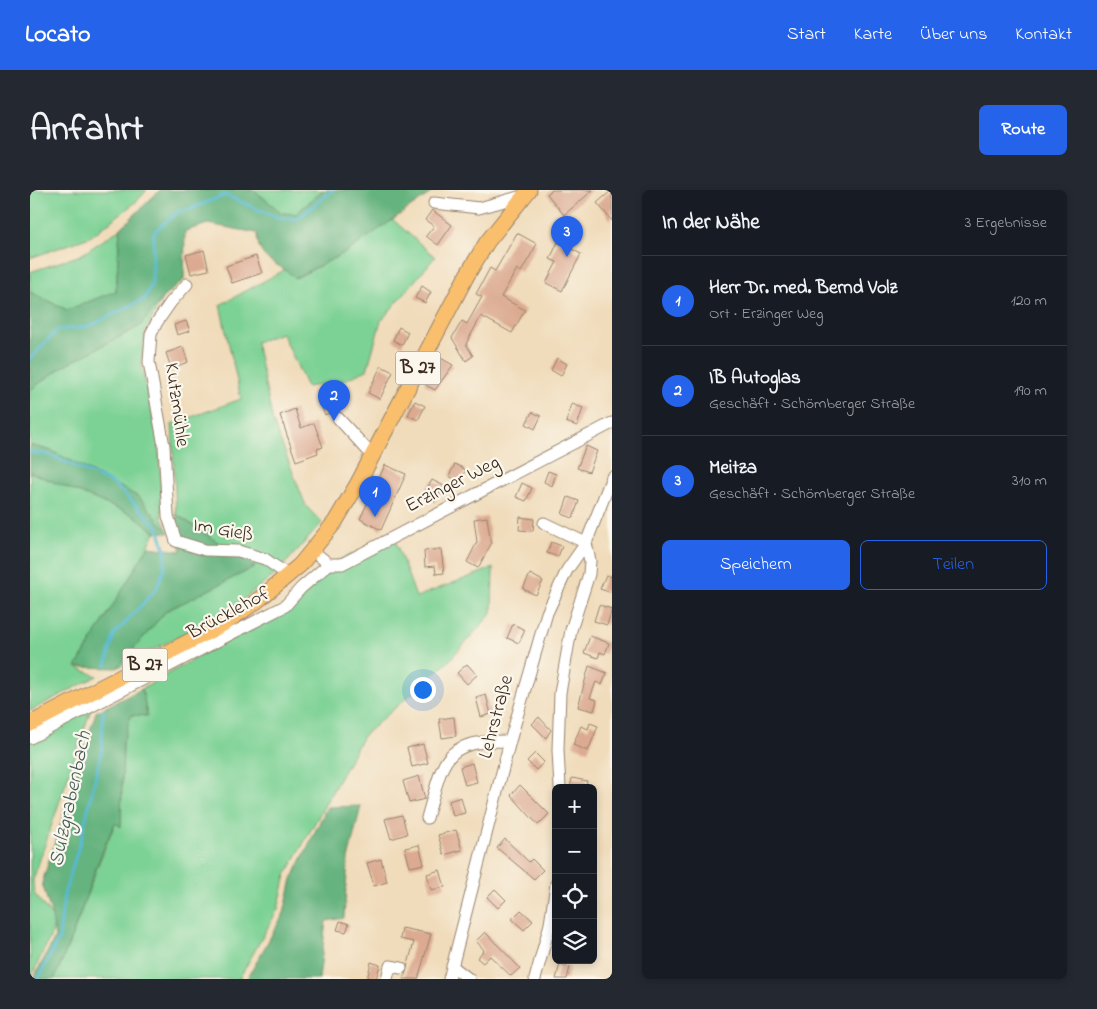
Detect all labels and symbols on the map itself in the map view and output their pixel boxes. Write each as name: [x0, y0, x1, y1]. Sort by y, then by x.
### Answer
pin: 3: [551, 216, 583, 257]
road number: B 27: [396, 352, 440, 384]
street label: Kutzmühle: [156, 361, 196, 449]
pin: 2: [318, 380, 350, 421]
street label: Erzinger Weg: [401, 449, 506, 522]
pin: 1: [359, 476, 391, 517]
street label: Im Gieß: [191, 511, 255, 551]
street label: Brücklehof: [181, 580, 276, 648]
road number: B 27: [122, 648, 168, 682]
street label: Lehrstraße: [472, 672, 522, 762]
your location: [410, 677, 436, 703]
water label: Sulzgrabenbach: [42, 728, 101, 870]

